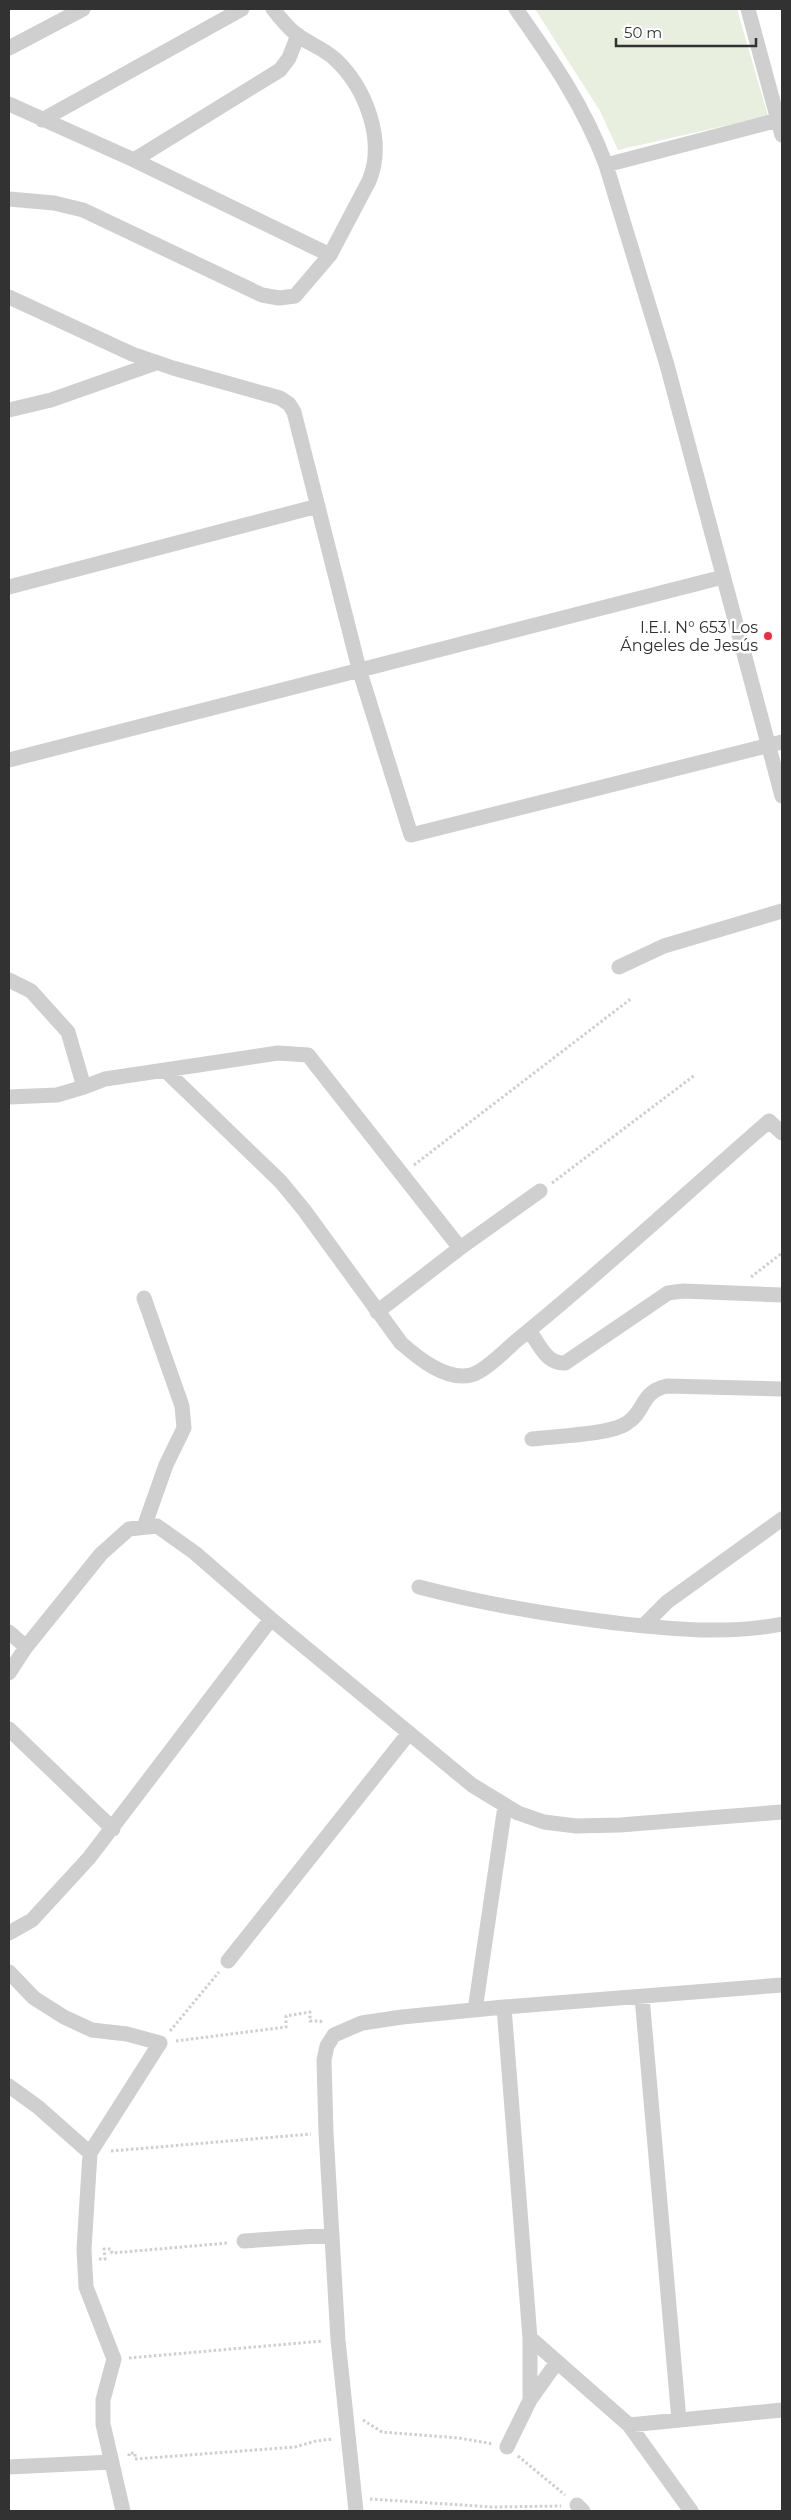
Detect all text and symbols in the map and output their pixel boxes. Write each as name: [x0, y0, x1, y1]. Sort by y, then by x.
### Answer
scale bar: [616, 15, 756, 47]
text: 50 m: [624, 23, 662, 42]
place label: I.E.I. N° 653 Los Ángeles de Jesús: [620, 618, 758, 655]
marker: I.E.I. N° 653 Los Ángeles de Jesús: [762, 630, 774, 642]

